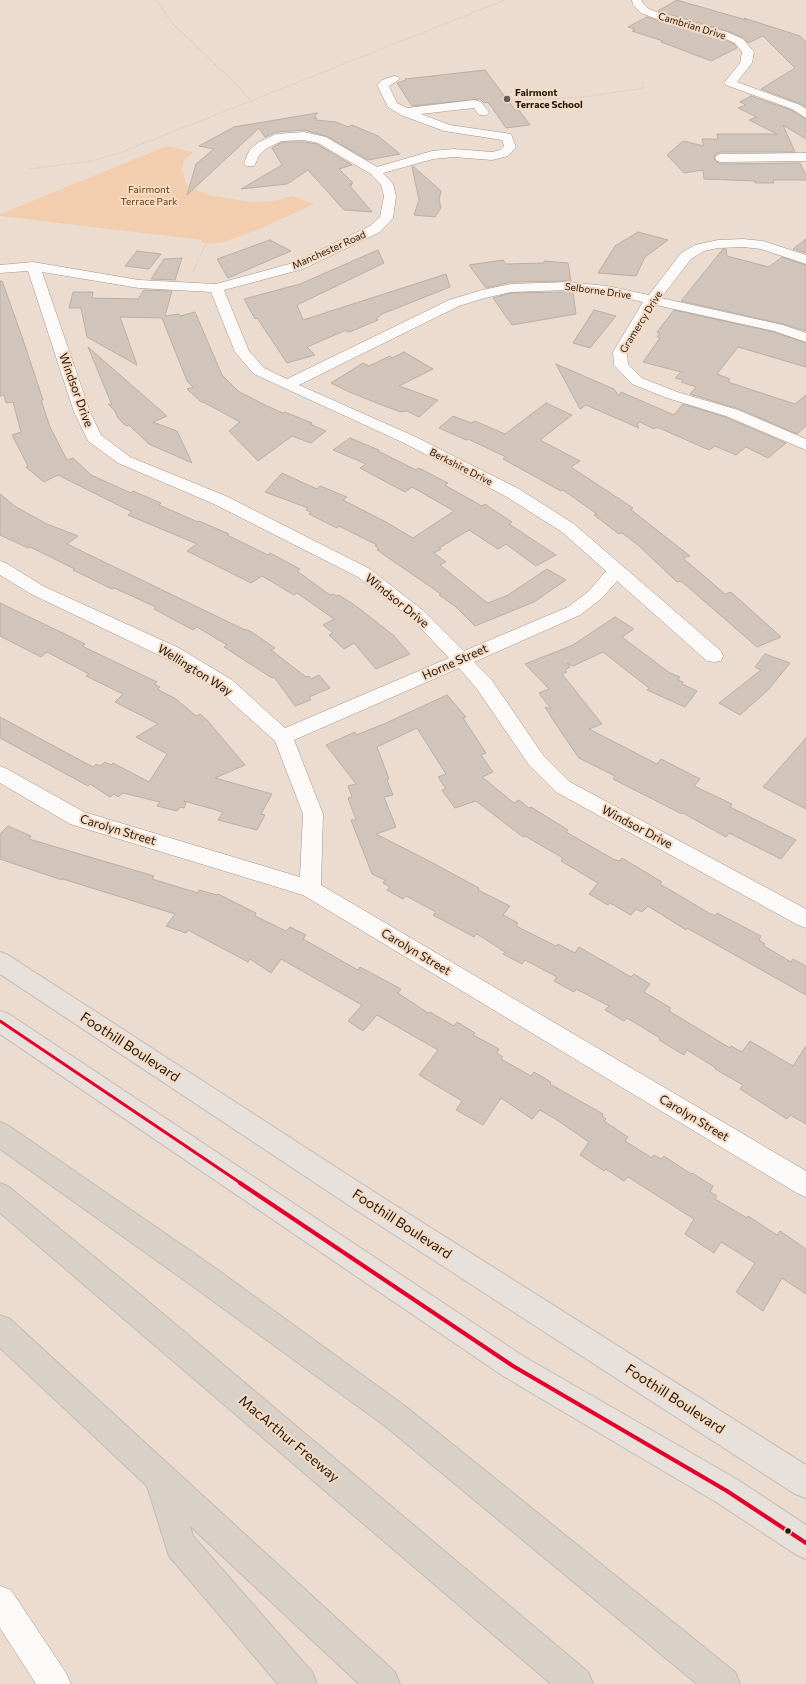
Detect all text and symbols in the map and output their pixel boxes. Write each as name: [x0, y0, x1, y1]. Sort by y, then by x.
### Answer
street label: Cambrian Drive: [657, 10, 727, 42]
place label: Fairmont Terrace School: [515, 87, 583, 110]
marker: Fairmont Terrace School: [502, 94, 512, 104]
park label: Fairmont Terrace Park: [120, 184, 178, 208]
street label: Manchester Road: [290, 228, 368, 272]
street label: Selborne Drive: [564, 280, 632, 302]
street label: Gramercy Drive: [617, 289, 665, 355]
street label: Windsor Drive: [56, 351, 96, 429]
street label: Berkshire Drive: [427, 446, 495, 488]
street label: Windsor Drive: [362, 571, 432, 631]
street label: Wellington Way: [155, 641, 235, 699]
street label: Horne Street: [420, 641, 490, 683]
street label: Windsor Drive: [599, 802, 675, 852]
street label: Carolyn Street: [78, 812, 158, 848]
street label: Carolyn Street: [379, 926, 453, 978]
street label: Foothill Boulevard: [77, 1009, 183, 1085]
street label: Carolyn Street: [657, 1092, 731, 1144]
street label: Foothill Boulevard: [349, 1186, 455, 1262]
street label: Foothill Boulevard: [622, 1361, 728, 1437]
street label: MacArthur Freeway: [235, 1392, 343, 1486]
unlabelled marker: [783, 1526, 793, 1536]

